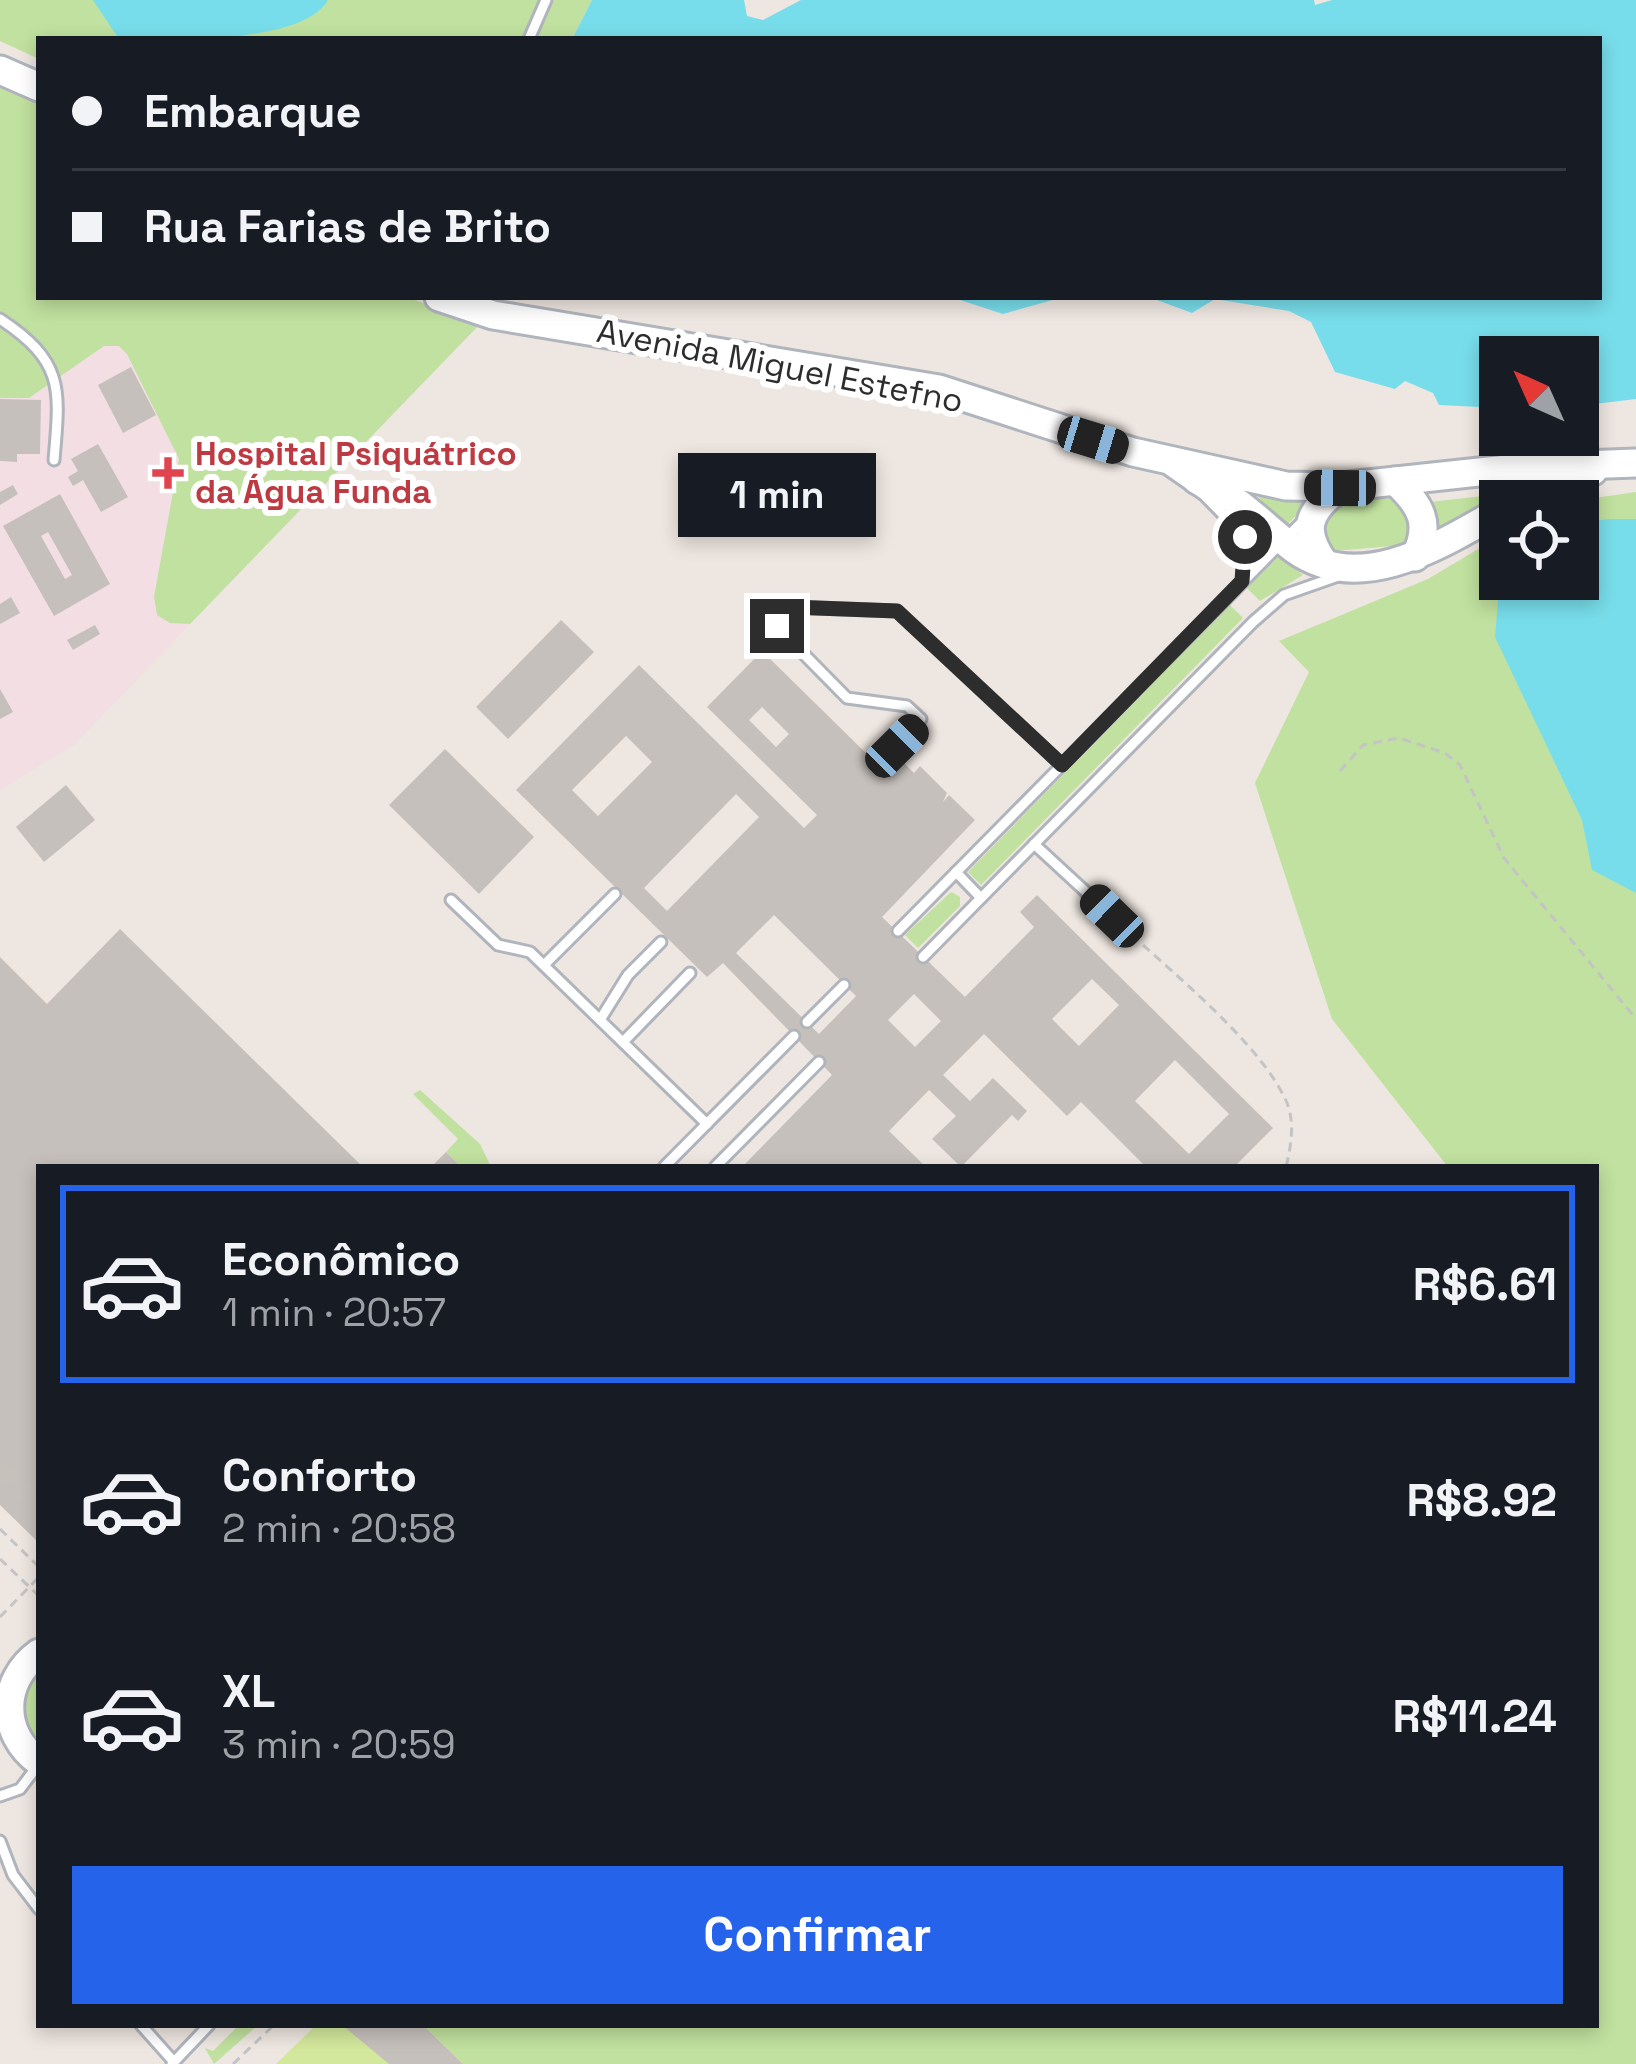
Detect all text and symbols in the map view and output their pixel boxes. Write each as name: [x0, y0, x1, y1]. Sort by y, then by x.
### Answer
text: Embarque: [144, 83, 362, 140]
text: Rua Farias de Brito: [144, 198, 551, 255]
street label: Avenida Miguel Estefno: [593, 310, 967, 422]
north arrow: [1479, 336, 1599, 456]
map controls: [1479, 336, 1599, 600]
car: [1053, 412, 1133, 468]
place label: Hospital Psiquátrico da Água Funda: [195, 433, 517, 513]
callout: 1 min: [678, 452, 876, 536]
marker: Hospital Psiquátrico da Água Funda: [152, 457, 184, 489]
car: [1304, 469, 1376, 507]
text: 1 min: [729, 470, 825, 519]
button: locate: [1479, 480, 1599, 600]
route start: [1218, 510, 1272, 564]
route end: [750, 599, 804, 653]
car: [859, 708, 935, 784]
car: [1074, 878, 1150, 954]
icon: car: [78, 1230, 186, 1338]
text: Econômico: [222, 1231, 460, 1288]
text: R$6.61: [1413, 1256, 1557, 1313]
text: 1 min · 20:57: [222, 1288, 446, 1337]
icon: car: [78, 1446, 186, 1554]
text: Conforto: [222, 1447, 417, 1504]
text: R$8.92: [1406, 1472, 1557, 1529]
text: 2 min · 20:58: [222, 1504, 456, 1553]
icon: car: [78, 1662, 186, 1770]
text: XL: [222, 1663, 275, 1720]
text: R$11.24: [1393, 1688, 1557, 1745]
text: 3 min · 20:59: [222, 1720, 456, 1769]
button: Confirmar: [72, 1866, 1563, 2004]

